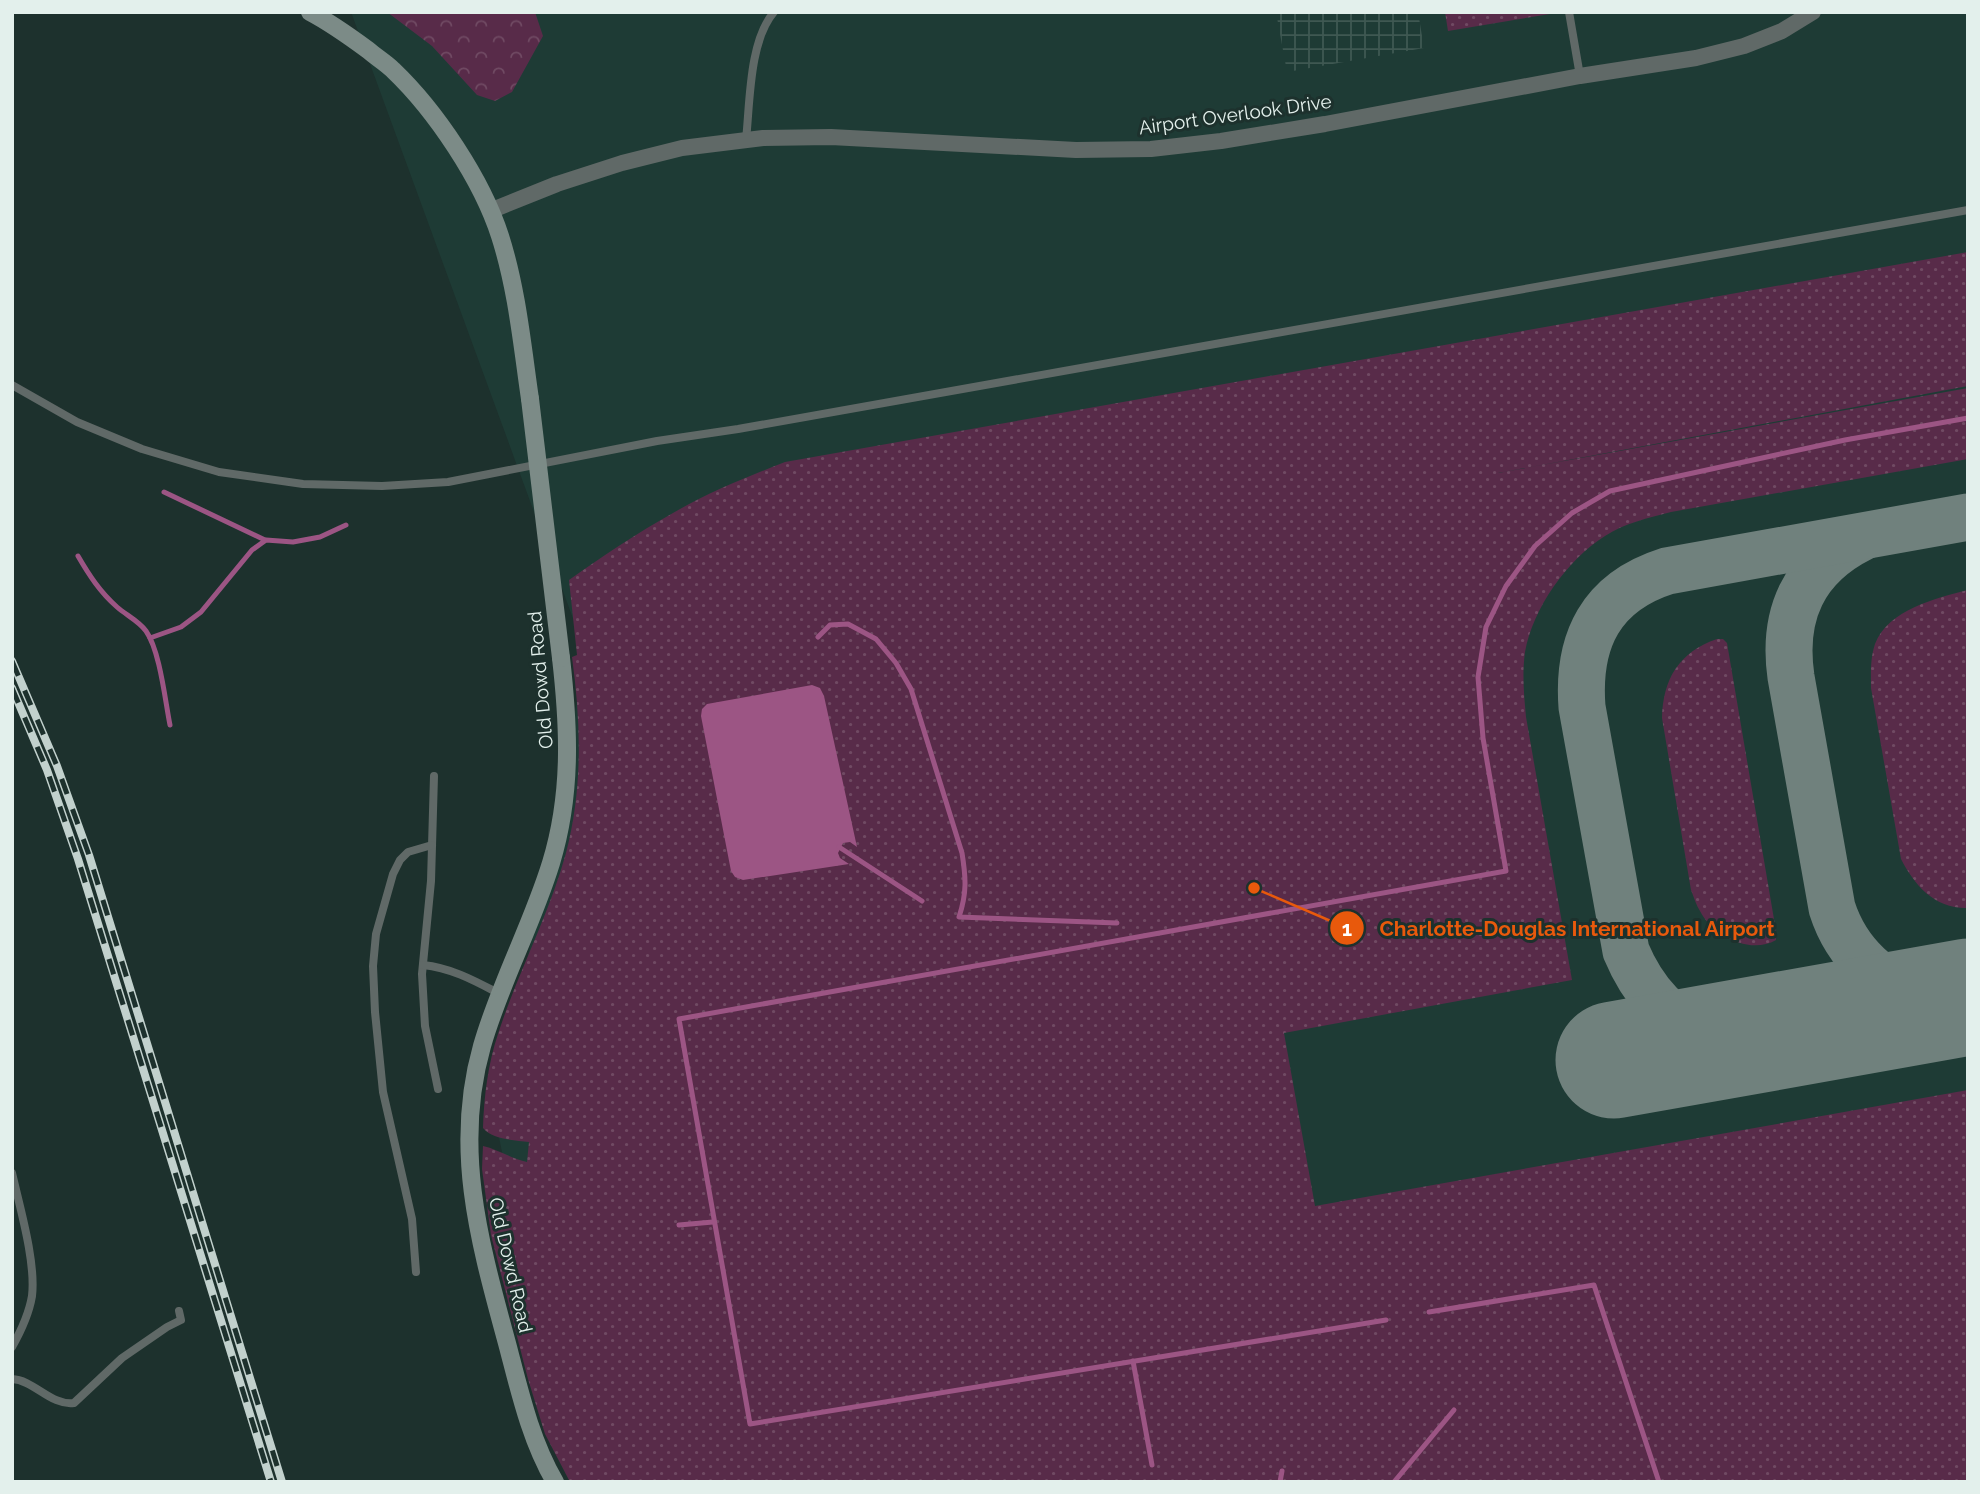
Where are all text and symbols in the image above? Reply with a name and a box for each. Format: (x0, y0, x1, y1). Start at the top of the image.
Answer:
street label: Airport Overlook Drive (1137, 90, 1333, 138)
street label: Old Dowd Road (523, 610, 557, 750)
callout: Charlotte-Douglas International Airport (1330, 907, 1789, 949)
text: 1 (1342, 916, 1352, 941)
text: Charlotte-Douglas International Airport (1379, 916, 1775, 941)
street label: Old Dowd Road (485, 1195, 537, 1335)

